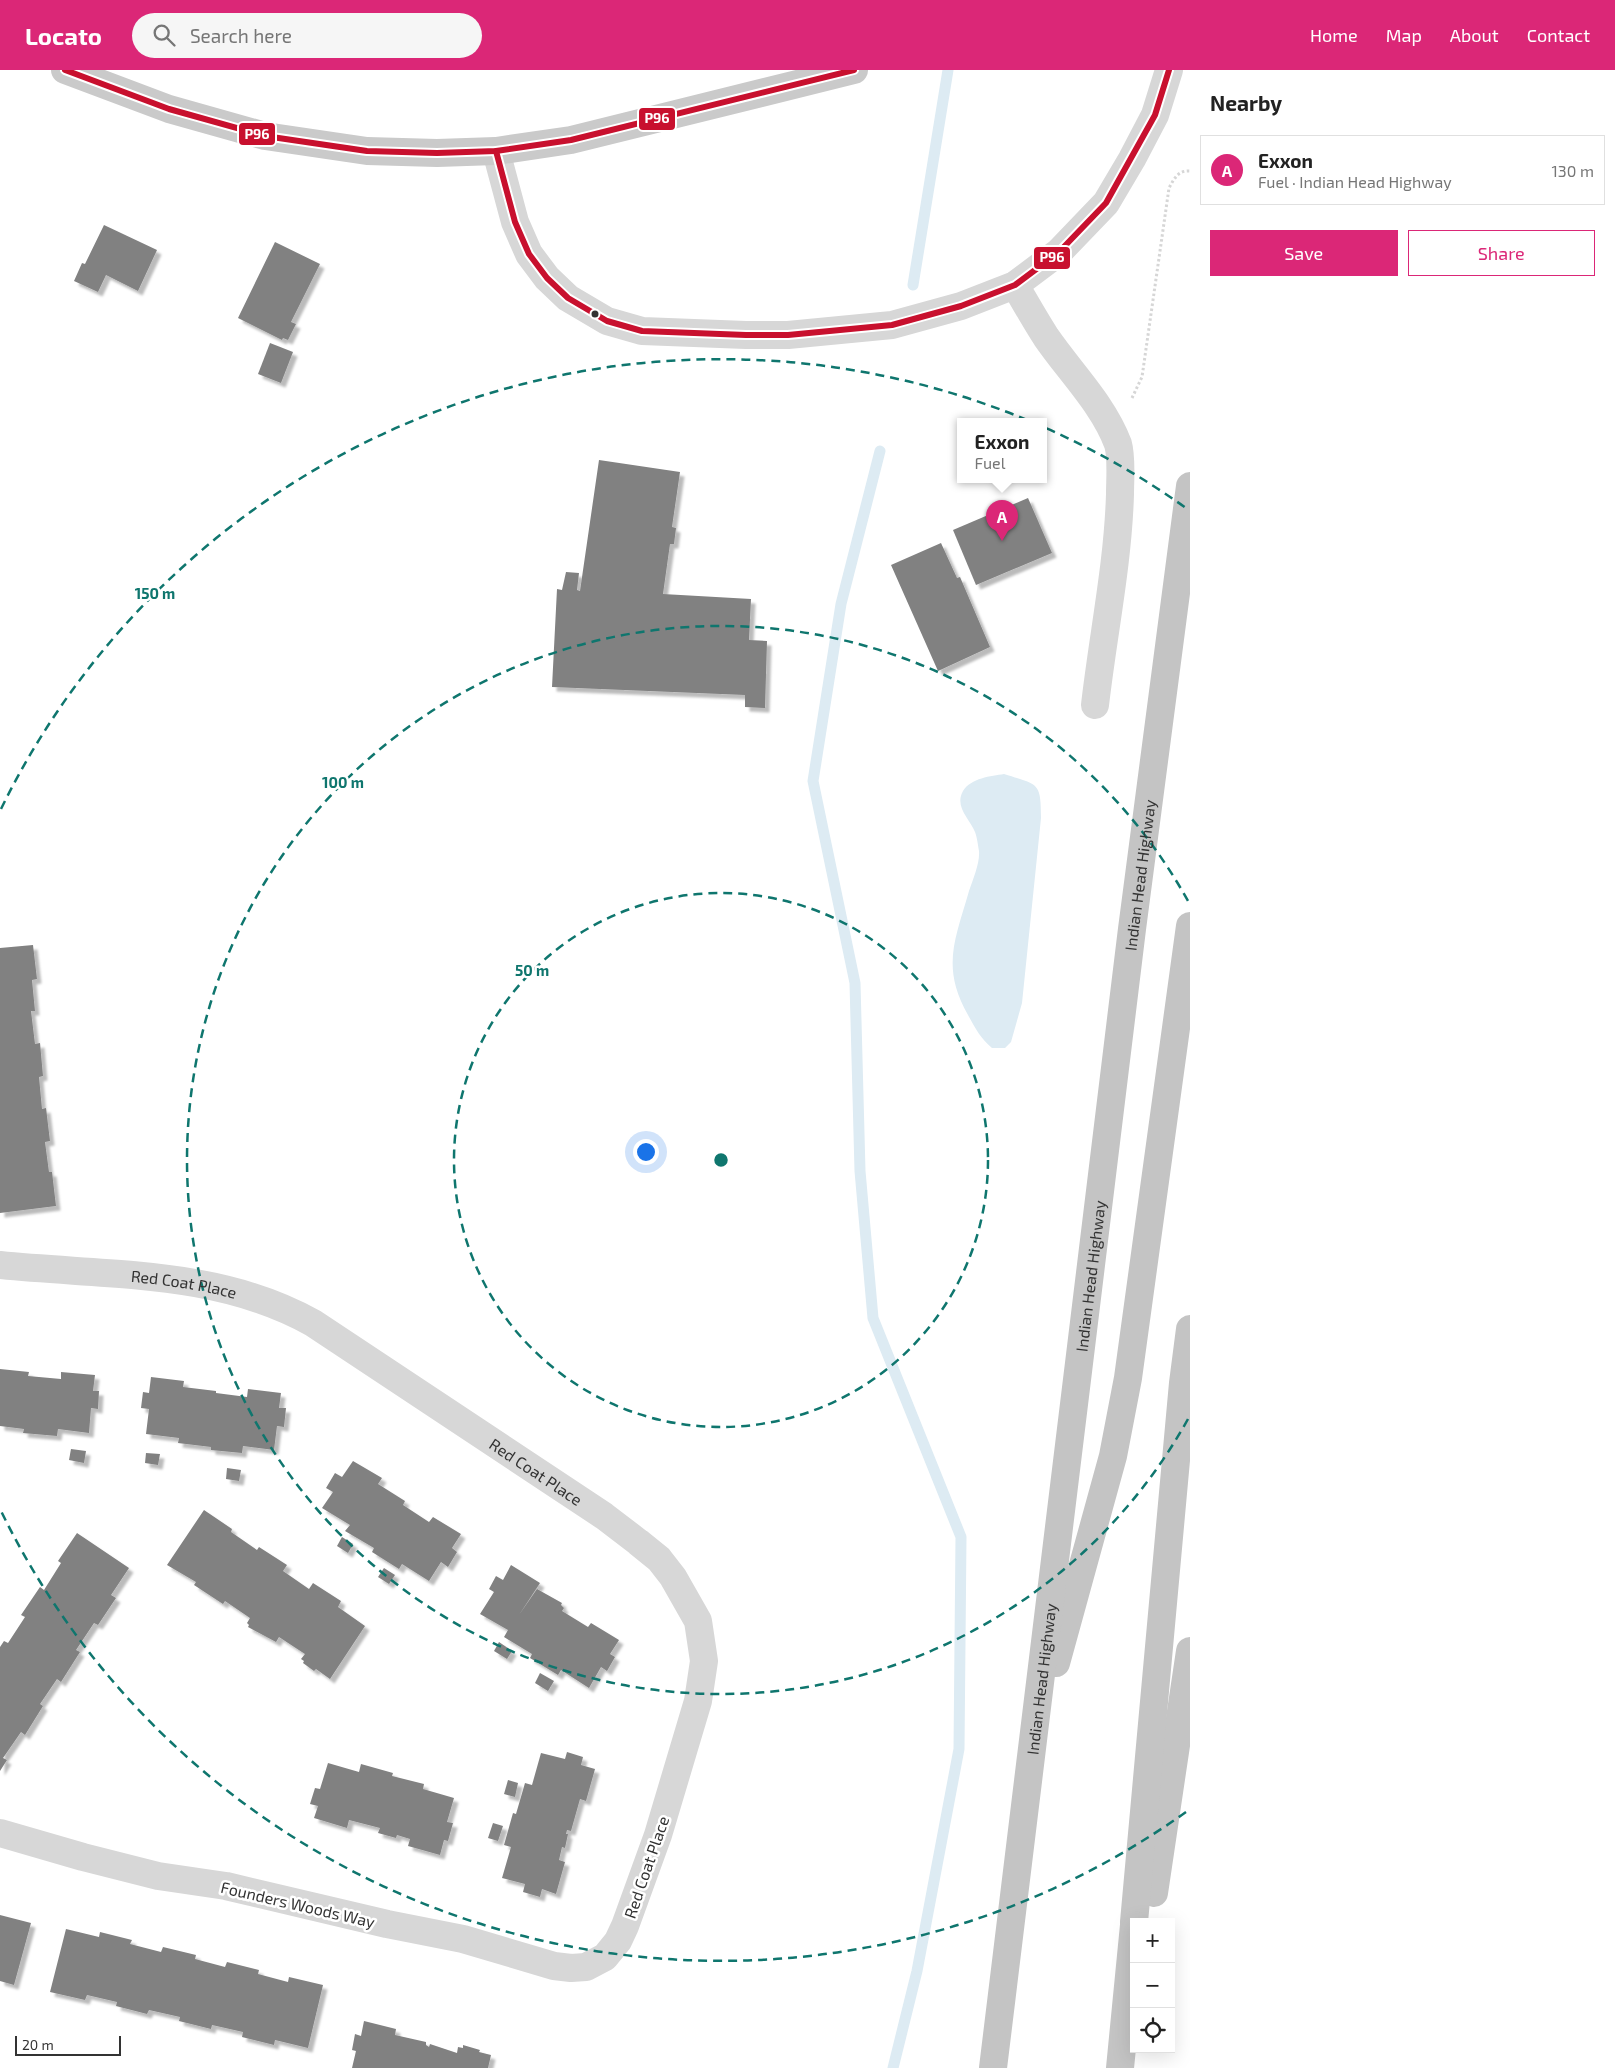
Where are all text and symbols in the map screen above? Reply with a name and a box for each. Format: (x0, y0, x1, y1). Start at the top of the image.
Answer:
search box (132, 13, 482, 58)
text: Locato (25, 21, 102, 50)
icon: search (150, 21, 178, 49)
text: Search here (190, 24, 292, 47)
text: Home (1310, 24, 1358, 46)
text: Map (1386, 24, 1422, 46)
text: About (1450, 24, 1499, 46)
text: Contact (1527, 24, 1590, 46)
text: Nearby (1210, 90, 1282, 115)
line badge: P96 (638, 107, 676, 131)
text: P96 (644, 109, 670, 126)
line badge: P96 (238, 122, 276, 146)
text: P96 (244, 125, 270, 142)
text: Exxon (1258, 149, 1313, 172)
text: A (1222, 161, 1232, 180)
text: 130 m (1552, 161, 1594, 180)
text: Fuel · Indian Head Highway (1258, 172, 1452, 191)
button: Save (1210, 230, 1398, 276)
button: Share (1408, 230, 1595, 276)
line badge: P96 (1033, 246, 1071, 270)
text: P96 (1039, 248, 1065, 265)
unlabelled marker (590, 309, 600, 319)
popup (957, 418, 1047, 483)
text: Exxon (975, 430, 1029, 453)
text: Fuel (975, 453, 1005, 472)
pin: A (986, 500, 1018, 541)
text: 150 m (135, 584, 175, 602)
text: 100 m (322, 773, 364, 791)
street label: Indian Head Highway (1120, 798, 1158, 952)
text: 50 m (515, 961, 549, 979)
your location (633, 1139, 659, 1165)
centre of rings (712, 1151, 730, 1169)
street label: Indian Head Highway (1071, 1199, 1108, 1353)
street label: Red Coat Place (130, 1265, 239, 1301)
street label: Red Coat Place (486, 1434, 586, 1509)
street label: Indian Head Highway (1022, 1602, 1059, 1756)
street label: Red Coat Place (620, 1813, 672, 1921)
street label: Founders Woods Way (219, 1877, 377, 1931)
map controls (1130, 1918, 1175, 2053)
button: + (1130, 1918, 1175, 1963)
button: − (1130, 1963, 1175, 2008)
button: locate (1130, 2008, 1175, 2053)
scale bar (15, 2033, 121, 2056)
text: 20 m (22, 2036, 54, 2053)

